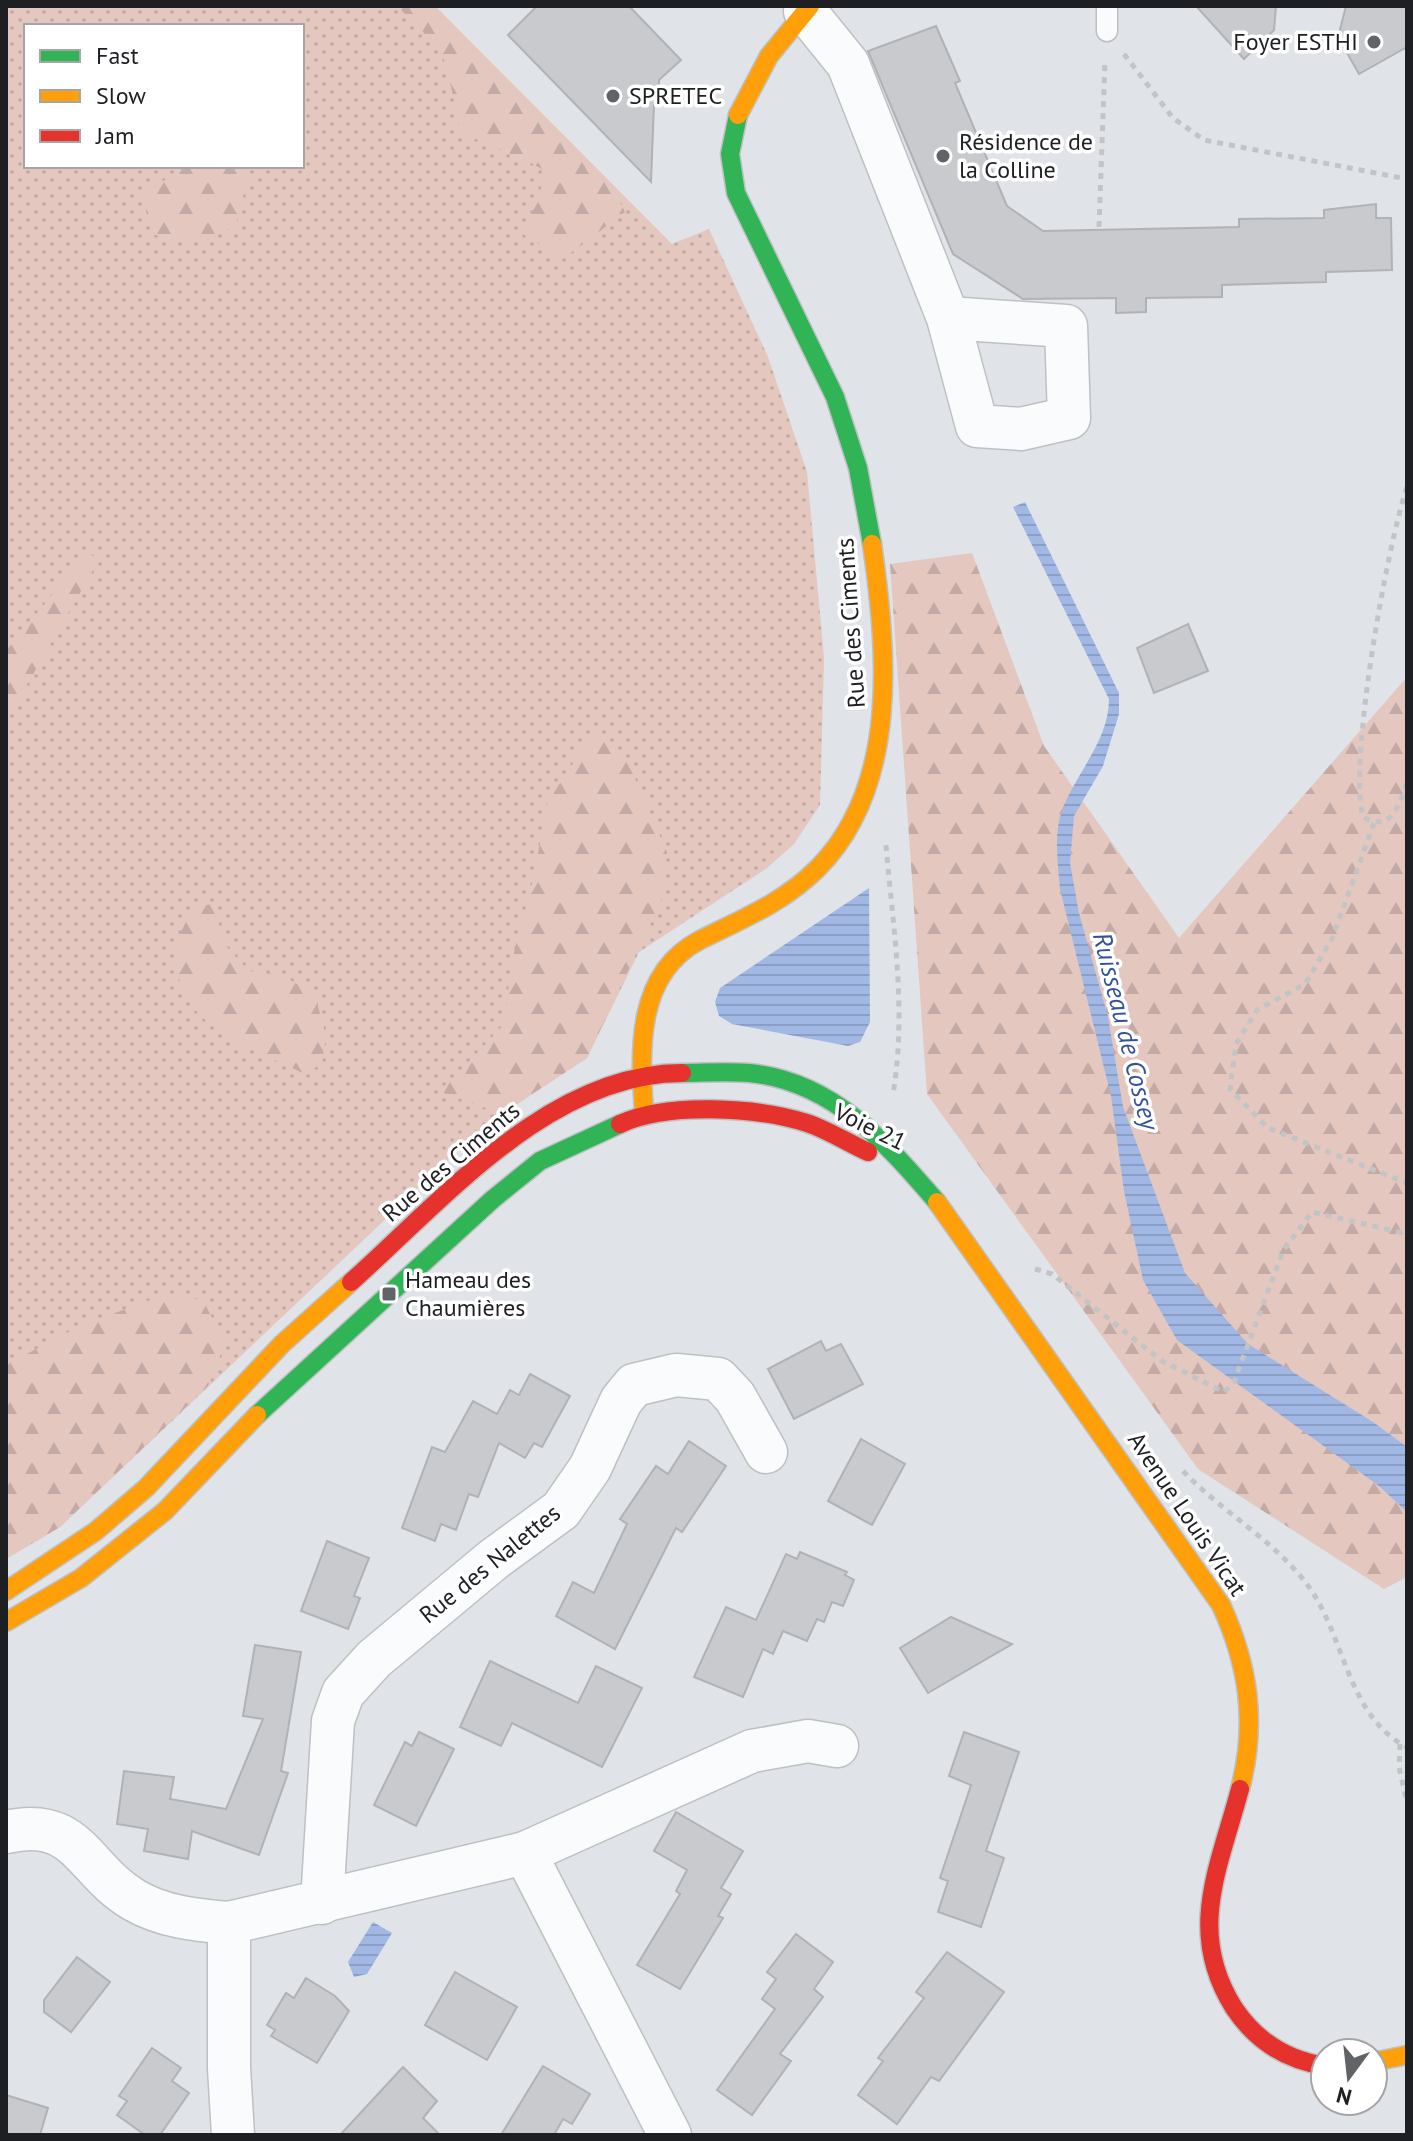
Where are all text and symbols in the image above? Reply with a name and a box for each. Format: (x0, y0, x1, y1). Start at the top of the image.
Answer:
legend (24, 24, 304, 168)
place label: Foyer ESTHI (1233, 26, 1358, 57)
marker: Foyer ESTHI (1365, 33, 1383, 51)
text: Fast (96, 40, 139, 71)
text: Slow (96, 80, 146, 111)
place label: SPRETEC (629, 80, 722, 111)
marker: SPRETEC (604, 87, 622, 105)
text: Jam (95, 120, 134, 151)
place label: Résidence de la Colline (959, 126, 1093, 185)
marker: Résidence de la Colline (934, 147, 952, 165)
street label: Rue des Ciments (829, 537, 872, 709)
water label: Ruisseau de Cossey (1086, 929, 1167, 1135)
street label: Rue des Ciments (375, 1095, 526, 1228)
street label: Voie 21 (828, 1095, 911, 1157)
place label: Hameau des Chaumières (405, 1264, 531, 1323)
marker: Hameau des Chaumières (380, 1285, 398, 1303)
street label: Avenue Louis Vicat (1121, 1426, 1254, 1602)
street label: Rue des Nalettes (413, 1497, 567, 1630)
north arrow (1309, 2037, 1389, 2117)
text: N (1333, 2081, 1354, 2112)

